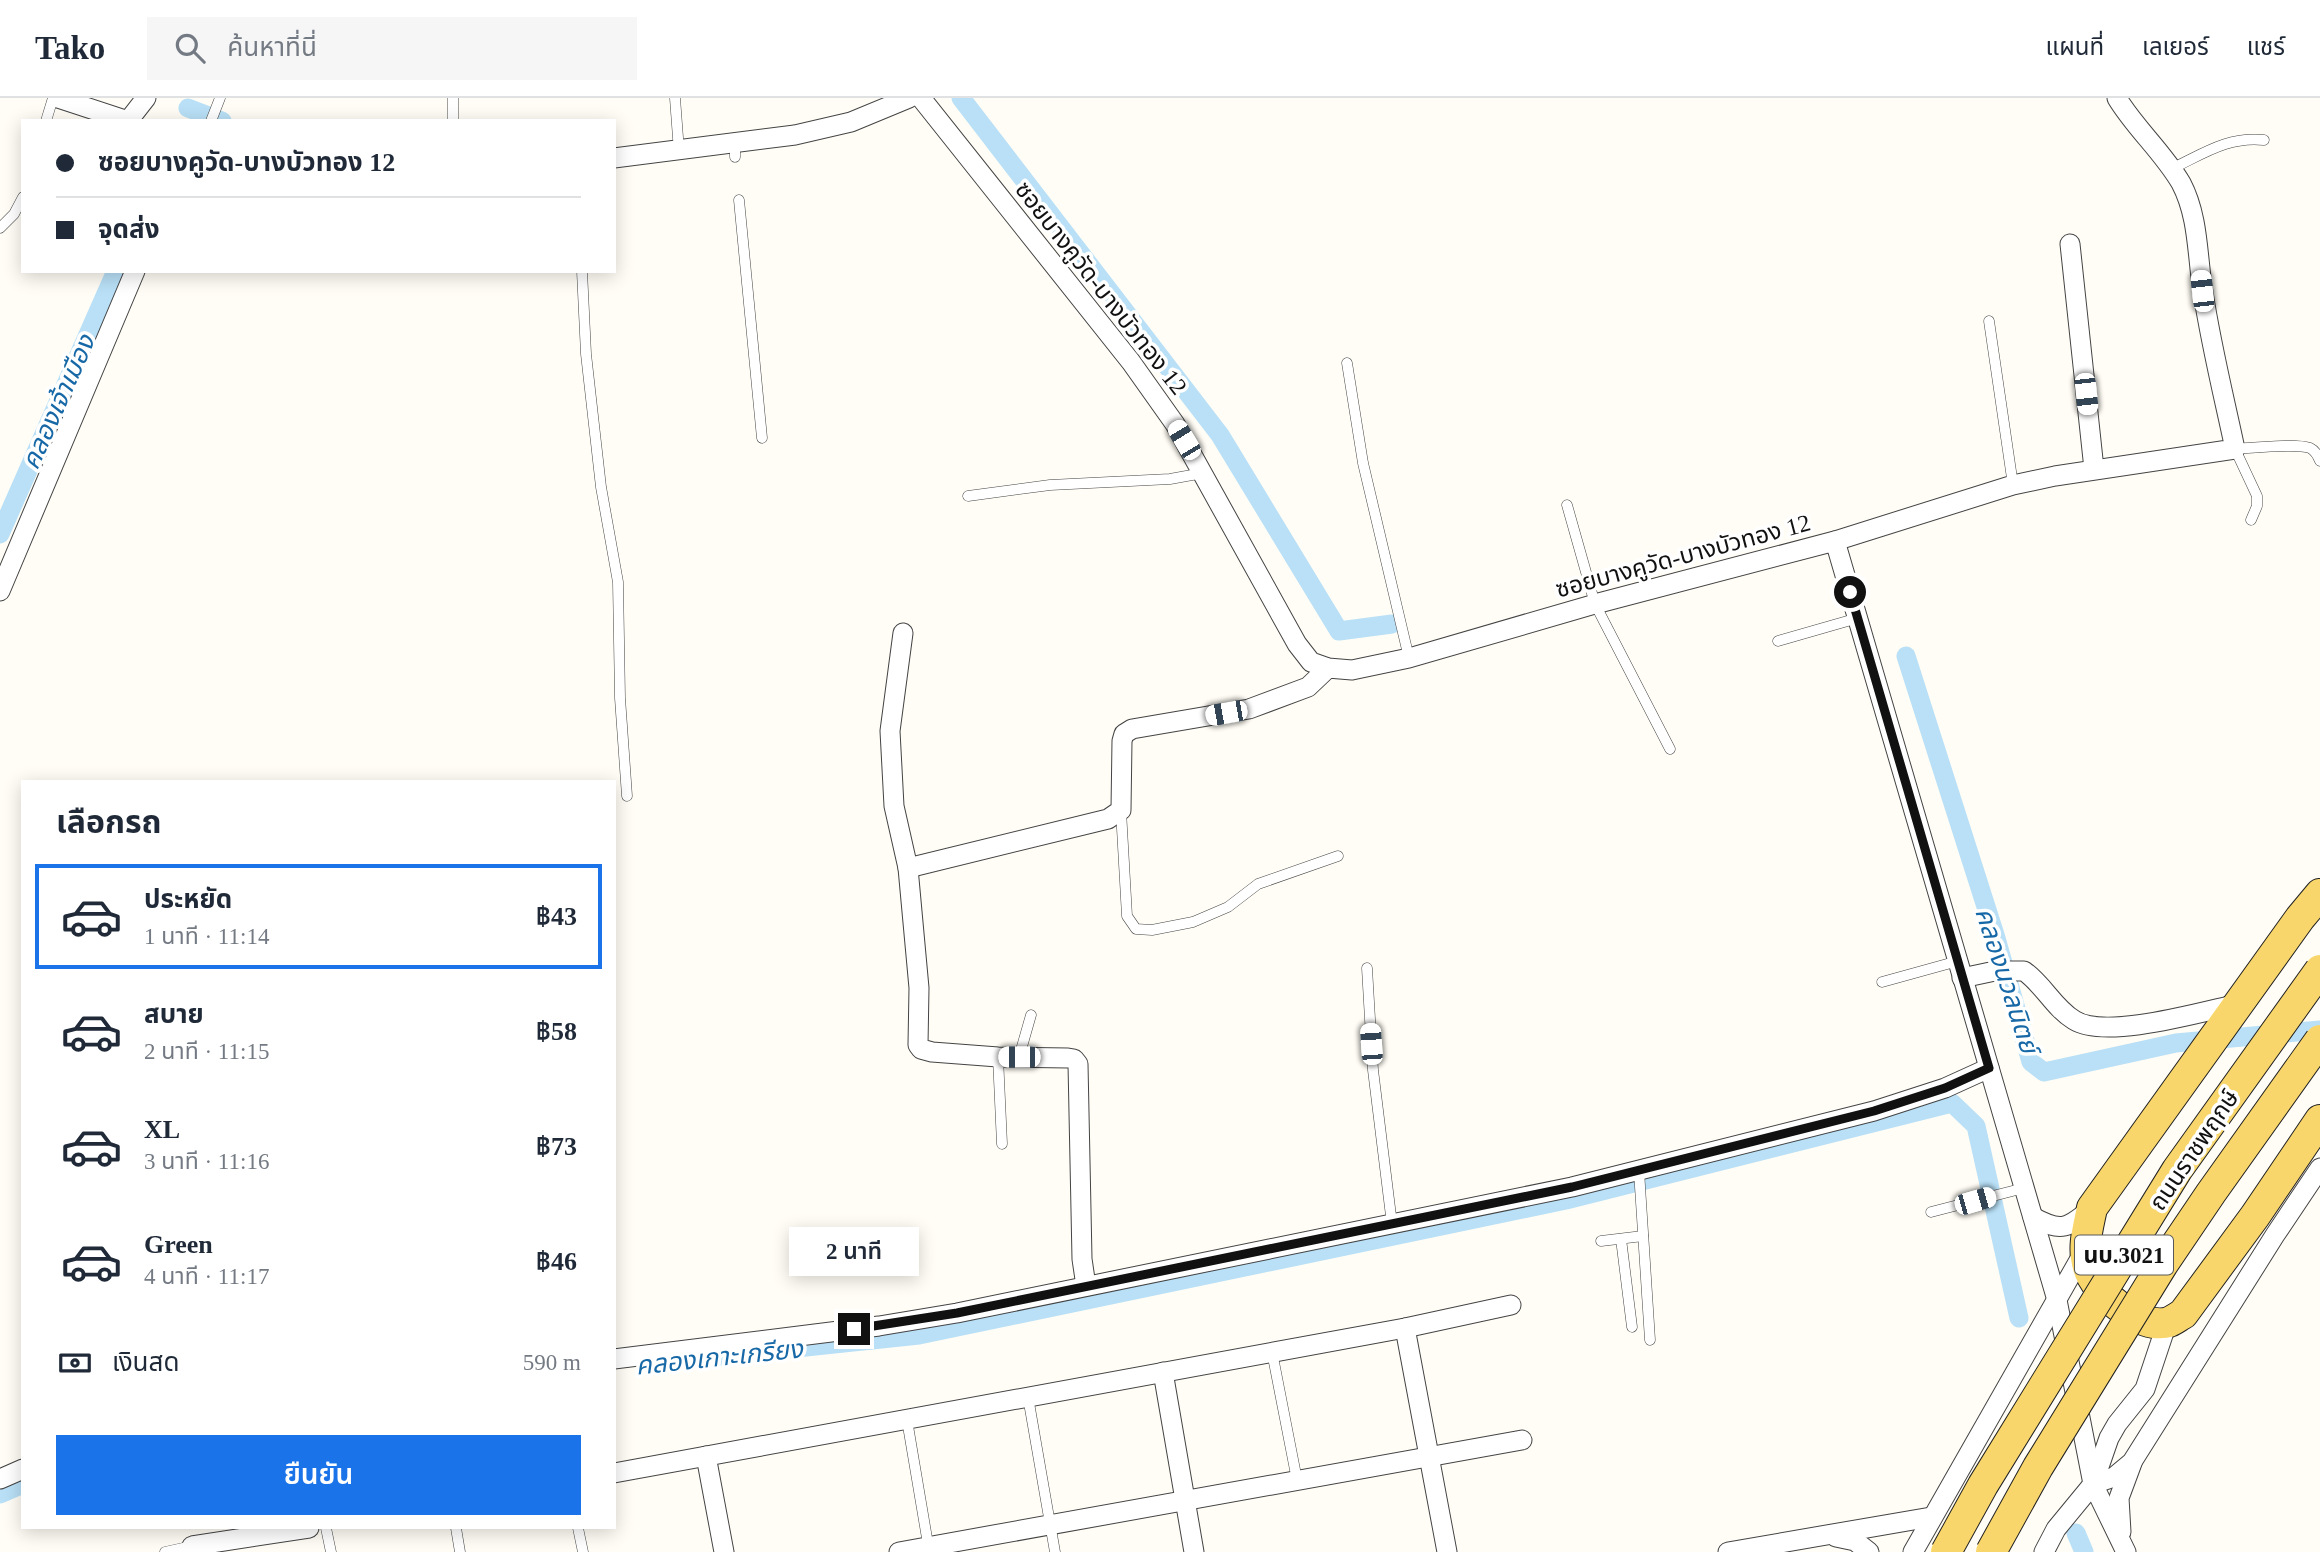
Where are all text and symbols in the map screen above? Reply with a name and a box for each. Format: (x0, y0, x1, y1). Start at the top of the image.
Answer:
search box (147, 17, 637, 80)
icon: search (171, 29, 209, 67)
text: Tako (35, 30, 105, 66)
text: ค้นหาที่นี่ (227, 33, 317, 62)
text: แผนที่ (2046, 34, 2104, 60)
text: เลเยอร์ (2142, 34, 2209, 60)
text: แชร์ (2247, 34, 2285, 60)
text: ซอยบางคูวัด-บางบัวทอง 12 (98, 148, 395, 177)
street label: ซอยบางคูวัด-บางบัวทอง 12 (1008, 177, 1192, 401)
text: จุดส่ง (98, 215, 160, 244)
car (2190, 269, 2215, 313)
water label: คลองเจ้าเมือง (16, 330, 101, 474)
car (2074, 372, 2099, 416)
car (1165, 417, 1204, 463)
street label: ซอยบางคูวัด-บางบัวทอง 12 (1553, 509, 1814, 604)
route start (1834, 576, 1866, 608)
car (1204, 699, 1249, 727)
text: เลือกรถ (56, 804, 161, 840)
icon: car (60, 885, 123, 948)
text: ประหยัด (144, 885, 232, 914)
text: ฿43 (536, 902, 577, 931)
water label: คลองนวลนิตย์ (1969, 904, 2045, 1061)
text: 1 นาที · 11:14 (144, 924, 269, 949)
icon: car (60, 1000, 123, 1063)
text: สบาย (144, 1000, 204, 1029)
text: ฿58 (536, 1017, 577, 1046)
car (1360, 1022, 1383, 1066)
text: 2 นาที · 11:15 (144, 1039, 269, 1064)
car (999, 1047, 1041, 1068)
street label: ถนนราชพฤกษ์ (2144, 1085, 2244, 1215)
icon: car (60, 1115, 123, 1178)
text: XL (144, 1115, 180, 1144)
text: ฿73 (536, 1132, 577, 1161)
text: 3 นาที · 11:16 (144, 1149, 269, 1174)
car (1952, 1185, 1999, 1217)
callout: 2 นาที (789, 1228, 919, 1276)
icon: car (60, 1230, 123, 1293)
text: Green (144, 1230, 213, 1259)
road number: นบ.3021 (2075, 1236, 2173, 1274)
text: 2 นาที (826, 1239, 882, 1264)
text: ฿46 (536, 1247, 577, 1276)
text: 4 นาที · 11:17 (144, 1264, 269, 1289)
route end (838, 1313, 870, 1345)
water label: คลองเกาะเกรียง (634, 1334, 805, 1381)
icon: cash (56, 1344, 94, 1382)
text: เงินสด (112, 1348, 179, 1377)
text: 590 m (523, 1350, 581, 1375)
button: ยืนยัน (56, 1435, 581, 1515)

